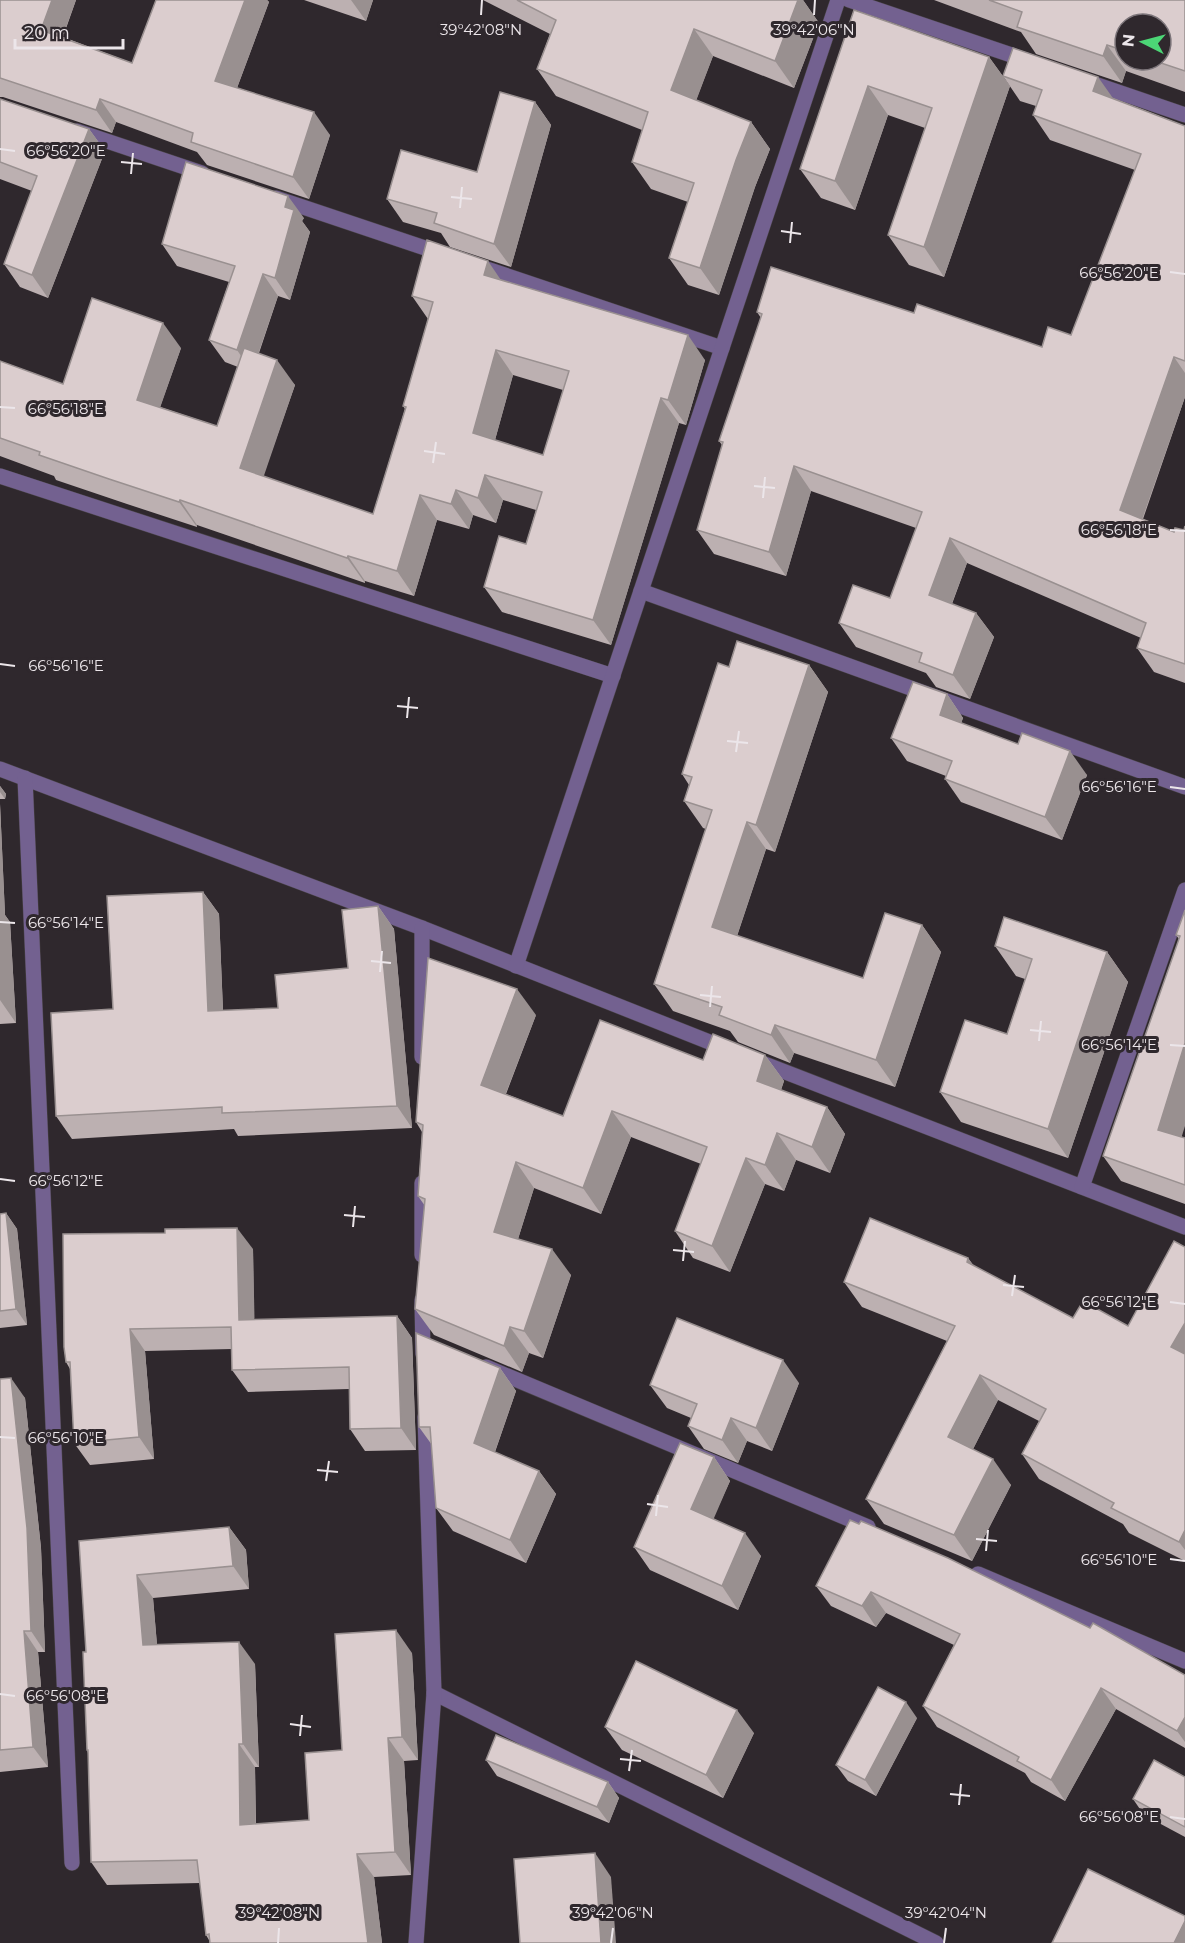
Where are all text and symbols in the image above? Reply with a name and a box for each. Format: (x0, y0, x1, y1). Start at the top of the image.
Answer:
scale bar (15, 12, 123, 50)
north arrow (1113, 12, 1173, 72)
text: 39°42'08"N (440, 20, 522, 39)
text: 39°42'06"N (773, 20, 855, 39)
text: 20 m (24, 22, 70, 44)
text: N (1118, 33, 1139, 48)
text: 66°56'20"E (26, 141, 106, 160)
text: 66°56'20"E (1079, 263, 1159, 282)
text: 66°56'18"E (28, 399, 104, 418)
text: 66°56'18"E (1081, 520, 1157, 539)
text: 66°56'16"E (28, 656, 104, 675)
text: 66°56'16"E (1081, 777, 1157, 796)
text: 66°56'14"E (28, 913, 104, 932)
text: 66°56'14"E (1081, 1035, 1157, 1054)
text: 66°56'12"E (28, 1171, 104, 1190)
text: 66°56'12"E (1081, 1292, 1157, 1311)
text: 66°56'10"E (28, 1428, 104, 1447)
text: 66°56'10"E (1081, 1550, 1157, 1569)
text: 66°56'08"E (26, 1686, 106, 1705)
text: 66°56'08"E (1079, 1807, 1159, 1826)
text: 39°42'08"N (238, 1903, 320, 1922)
text: 39°42'06"N (572, 1903, 654, 1922)
text: 39°42'04"N (905, 1903, 987, 1922)

